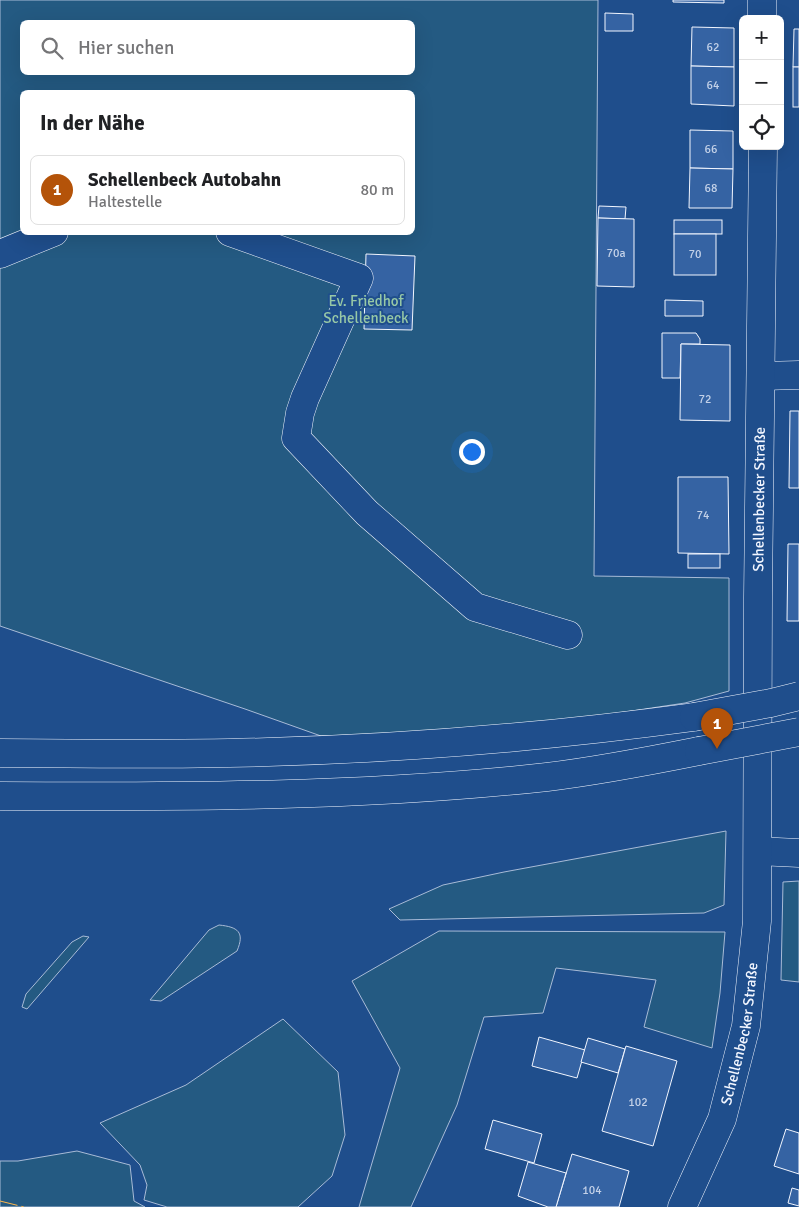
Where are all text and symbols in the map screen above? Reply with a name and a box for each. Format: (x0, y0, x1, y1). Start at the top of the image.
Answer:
map controls (739, 15, 784, 150)
button: + (739, 15, 784, 60)
search box (20, 20, 415, 75)
icon: search (38, 34, 66, 62)
text: Hier suchen (78, 36, 174, 60)
house number: 62 (707, 40, 719, 55)
button: − (739, 60, 784, 105)
house number: 64 (707, 78, 720, 93)
button: locate (739, 105, 784, 150)
text: In der Nähe (40, 110, 145, 136)
house number: 66 (705, 142, 717, 157)
text: Schellenbeck Autobahn (88, 168, 281, 192)
text: 1 (53, 180, 61, 200)
text: 80 m (360, 180, 394, 200)
house number: 68 (705, 181, 717, 196)
text: Haltestelle (88, 192, 162, 212)
house number: 70a (606, 246, 626, 261)
house number: 70 (689, 247, 701, 262)
park label: Ev. Friedhof Schellenbeck (323, 292, 409, 327)
house number: 72 (699, 392, 711, 407)
street label: Schellenbecker Straße (749, 427, 769, 572)
your location (459, 439, 485, 465)
house number: 74 (697, 508, 710, 523)
pin: 1 (701, 708, 733, 749)
street label: Schellenbecker Straße (717, 962, 762, 1107)
house number: 102 (628, 1095, 648, 1110)
house number: 104 (582, 1183, 602, 1198)

